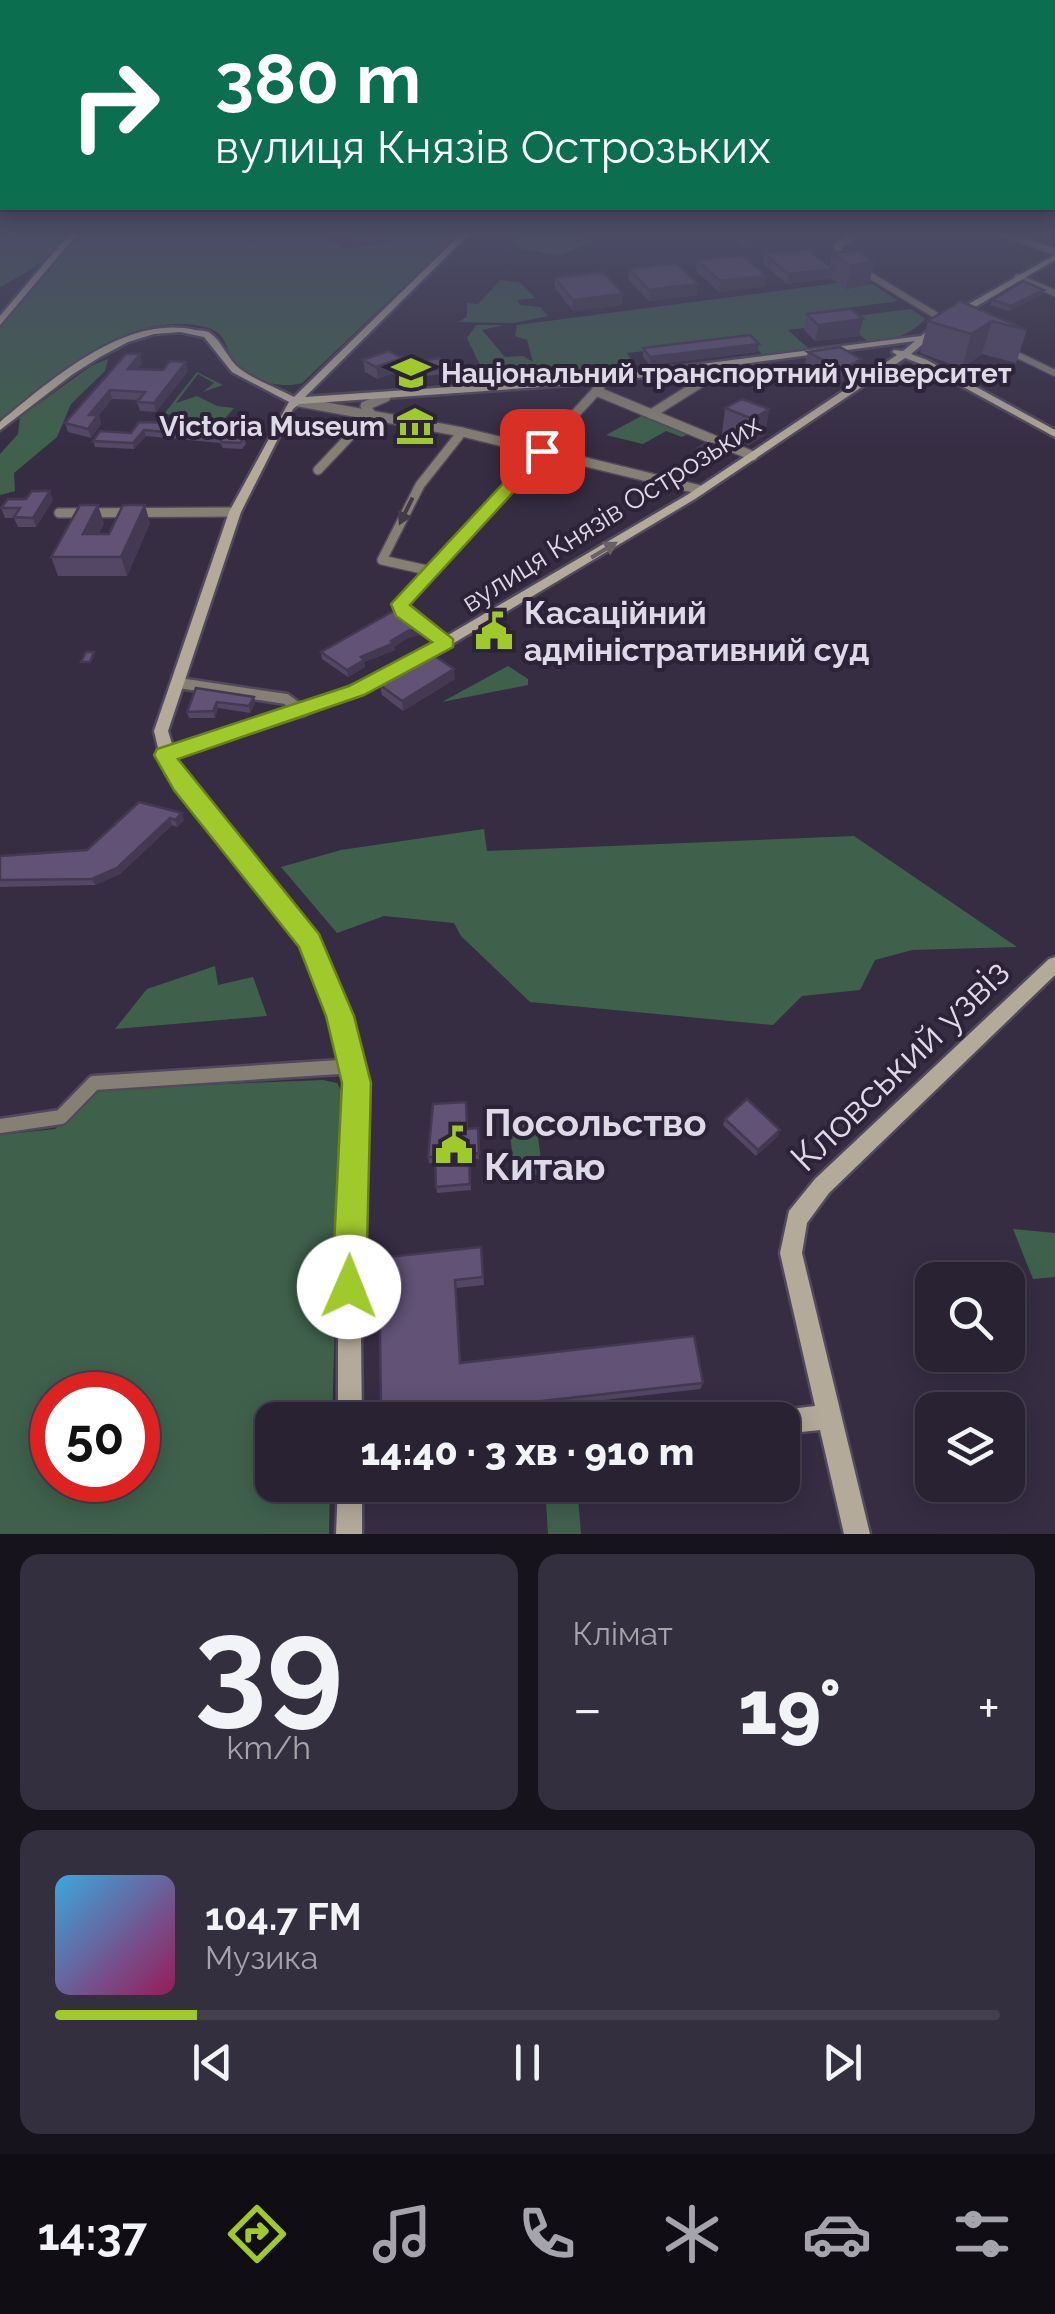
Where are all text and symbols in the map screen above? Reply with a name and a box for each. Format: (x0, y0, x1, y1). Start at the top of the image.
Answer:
text: 380 m (215, 37, 421, 119)
icon: right (50, 40, 180, 170)
text: вулиця Князів Острозьких (215, 121, 771, 174)
school or university icon: Національний транспортний університет (390, 352, 432, 394)
place label: Національний транспортний університет (441, 357, 1012, 390)
museum icon: Victoria Museum (394, 405, 436, 447)
street label: вулиця Князів Острозьких (456, 408, 767, 619)
pin (500, 409, 585, 494)
place label: Victoria Museum (159, 410, 385, 443)
icon: arrive (515, 424, 570, 479)
one-way arrow (398, 497, 415, 526)
one-way arrow (590, 542, 618, 559)
place label: Касаційний адміністративний суд (524, 594, 869, 668)
public building icon: Касаційний адміністративний суд (473, 610, 515, 652)
street label: Кловський узвіз (781, 949, 1018, 1180)
place label: Посольство Китаю (484, 1100, 707, 1189)
public building icon: Посольство Китаю (433, 1124, 475, 1166)
position arrow (297, 1235, 401, 1339)
map controls (915, 1262, 1025, 1502)
button: search (915, 1262, 1025, 1372)
speed limit sign: 50 (30, 1372, 160, 1502)
button: layers (915, 1392, 1025, 1502)
text: 14:40 · 3 хв · 910 m (361, 1429, 694, 1474)
text: 39 (194, 1588, 343, 1740)
text: Клімат (573, 1615, 673, 1652)
text: 19° (738, 1663, 841, 1752)
text: − (573, 1676, 602, 1741)
text: + (977, 1676, 1000, 1741)
text: km/h (227, 1729, 311, 1766)
text: 104.7 FM (205, 1894, 362, 1939)
text: Музика (205, 1939, 318, 1976)
icon: previous (185, 2035, 240, 2090)
icon: pause (500, 2035, 555, 2090)
icon: next (815, 2035, 870, 2090)
icon: directions (222, 2199, 292, 2269)
icon: music (367, 2199, 437, 2269)
icon: phone (512, 2199, 582, 2269)
icon: climate (657, 2199, 727, 2269)
icon: car (802, 2199, 872, 2269)
icon: filters (947, 2199, 1017, 2269)
text: 14:37 (38, 2208, 147, 2261)

